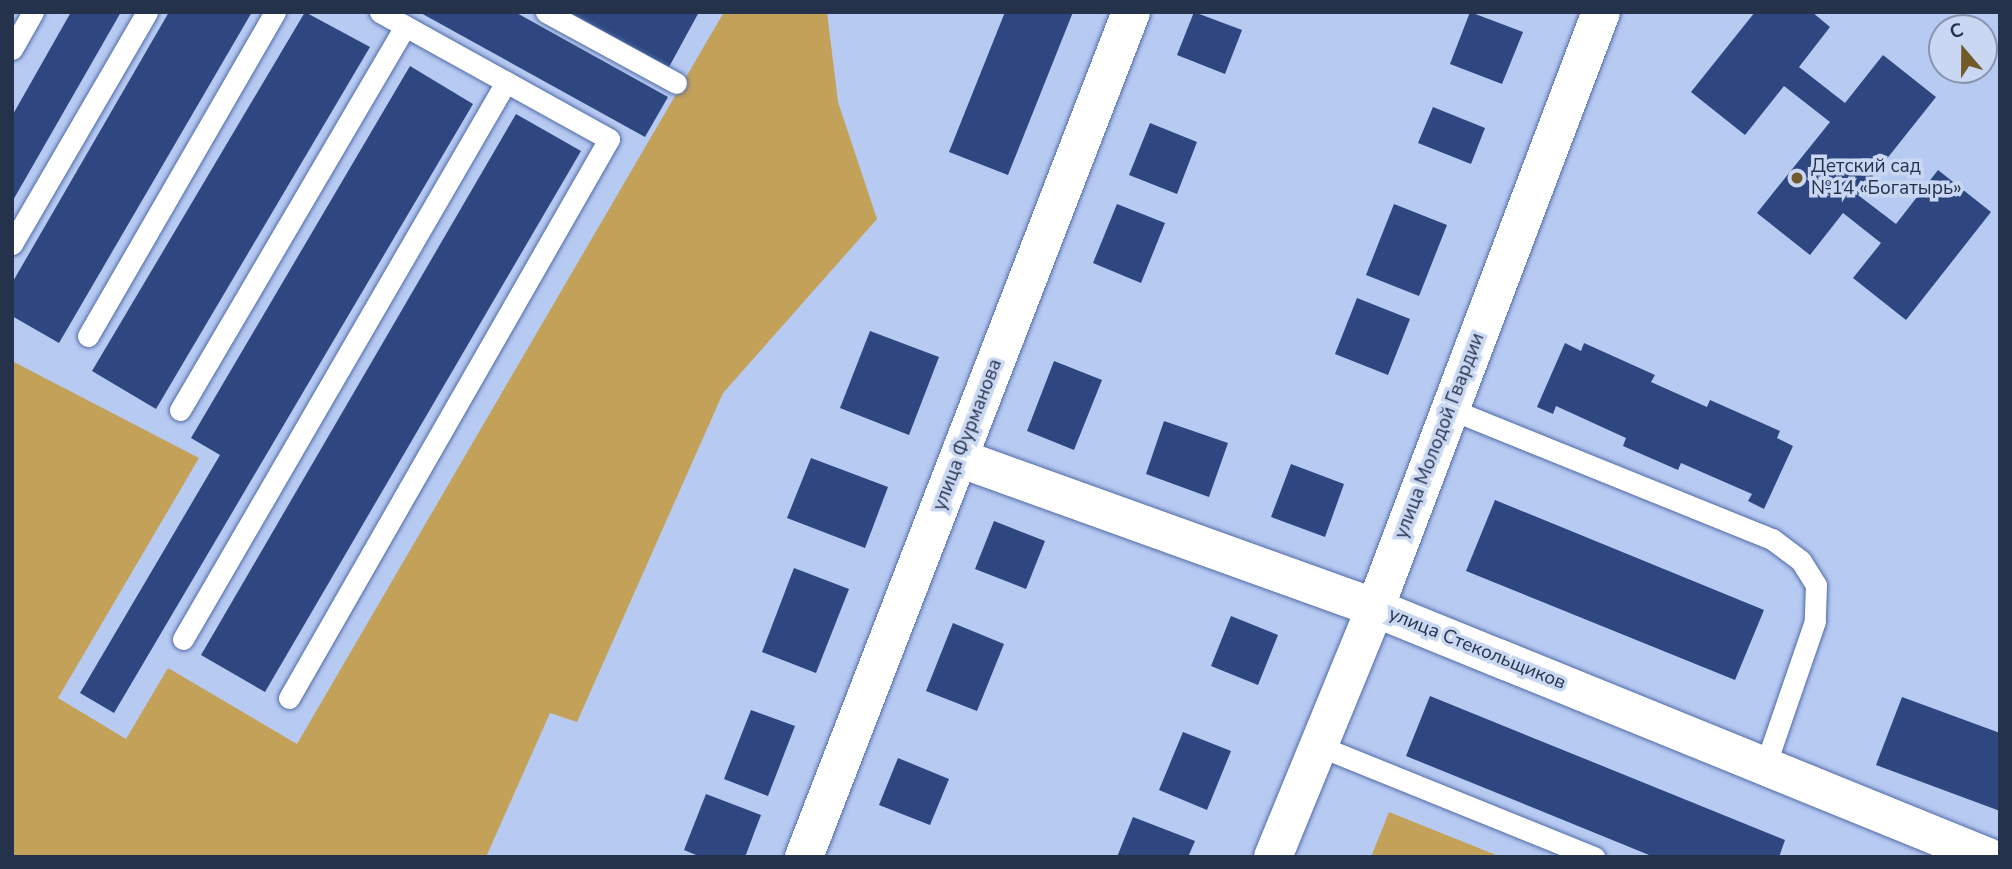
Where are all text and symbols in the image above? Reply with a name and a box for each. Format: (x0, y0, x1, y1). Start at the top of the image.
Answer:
north arrow (1928, 14, 1998, 84)
text: С (1946, 17, 1967, 46)
place label: Детский сад №14 «Богатырь» (1811, 156, 1962, 200)
marker: Детский сад №14 «Богатырь» (1789, 170, 1805, 186)
street label: улица Молодой Гвардии (1390, 330, 1490, 542)
street label: улица Фурманова (929, 356, 1007, 514)
street label: улица Стекольщиков (1385, 603, 1569, 695)

